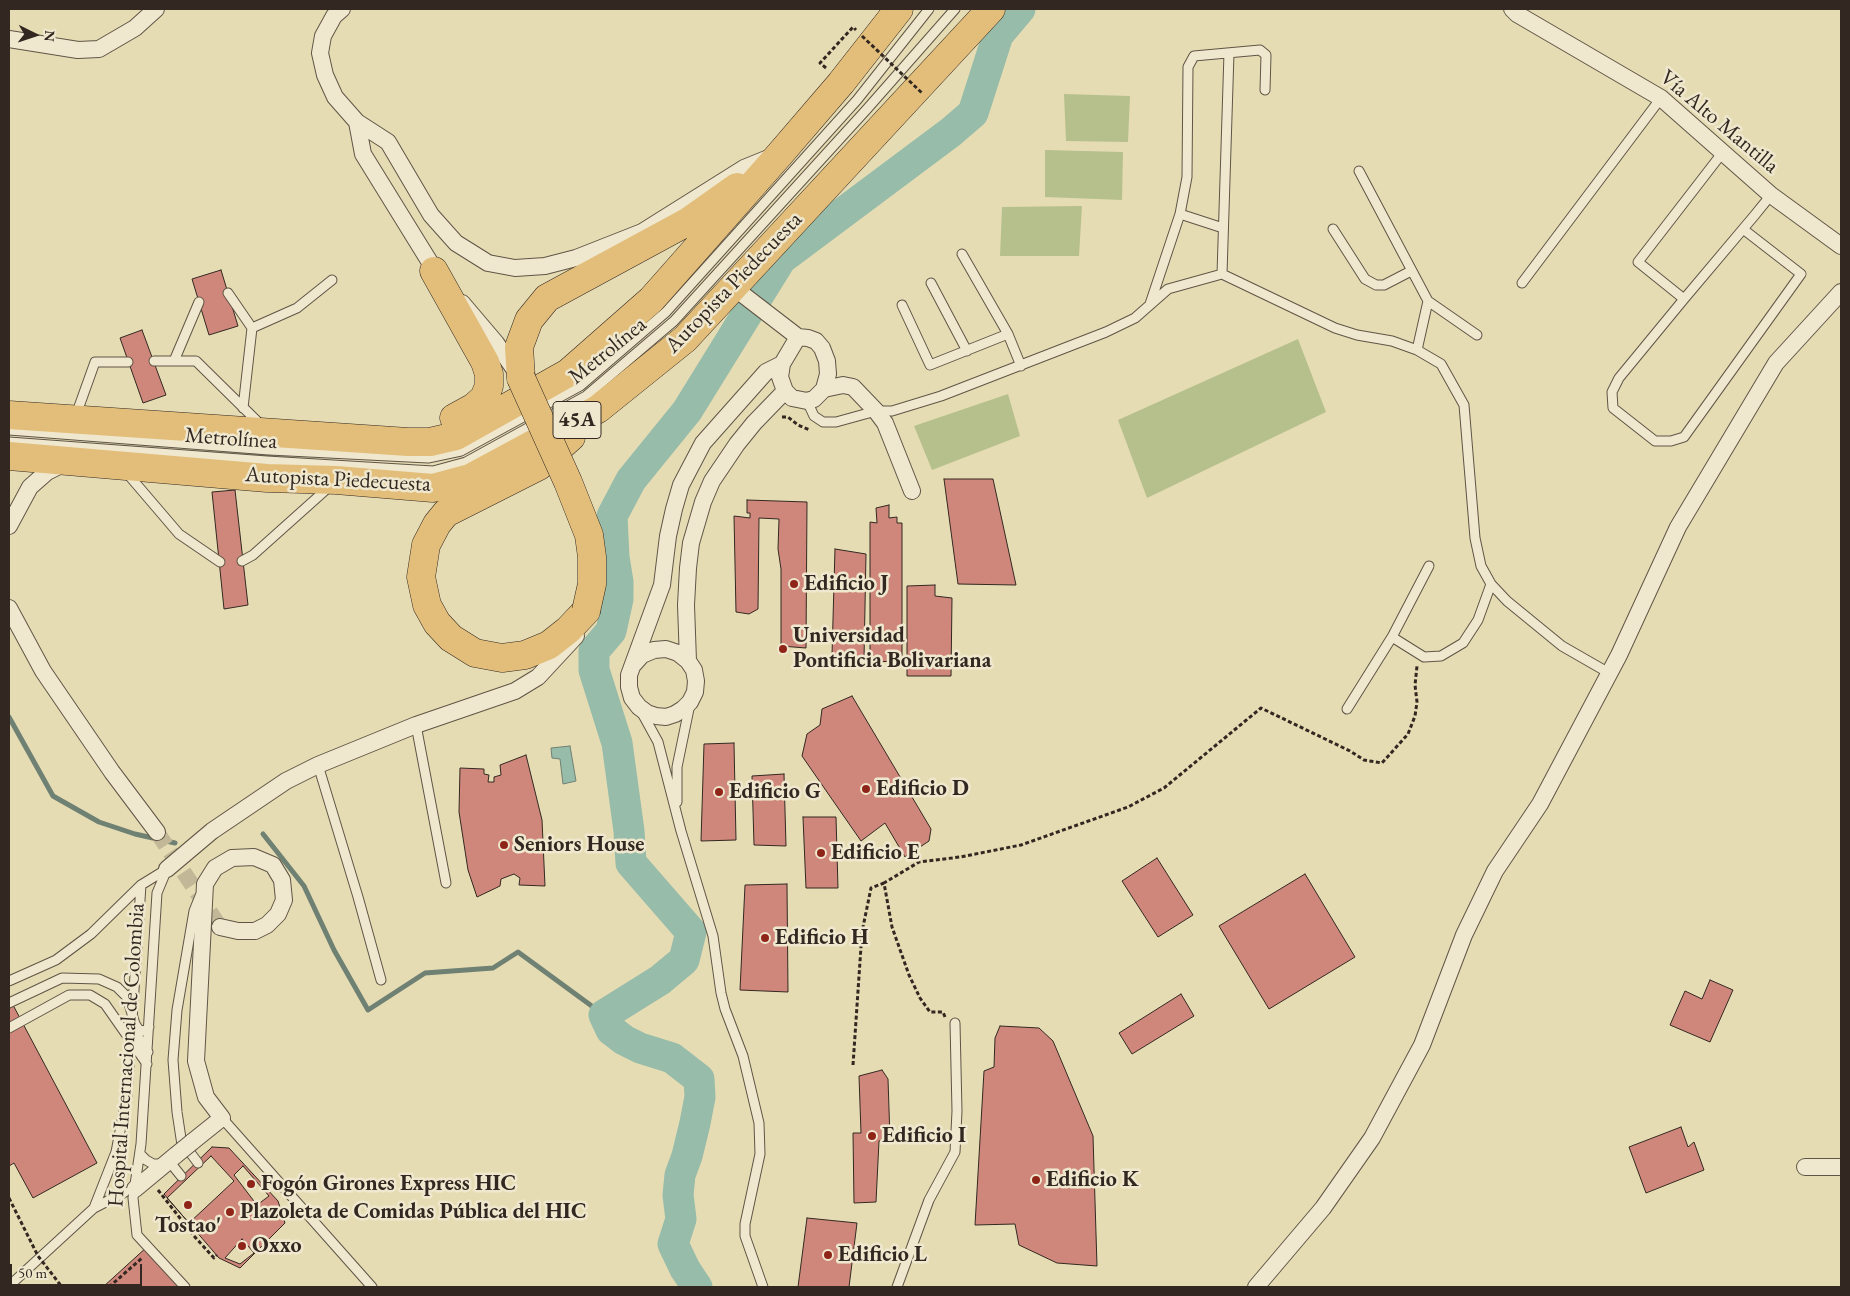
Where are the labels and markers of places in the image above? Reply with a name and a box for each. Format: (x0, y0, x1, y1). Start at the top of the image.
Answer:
place label: Edificio J (804, 571, 888, 597)
marker: Edificio J (788, 578, 800, 590)
place label: Universidad Pontificia Bolivariana (793, 623, 991, 674)
marker: Universidad Pontificia Bolivariana (777, 643, 789, 655)
place label: Edificio D (876, 776, 969, 802)
place label: Edificio G (729, 779, 821, 805)
marker: Edificio D (860, 783, 872, 795)
marker: Edificio G (713, 786, 725, 798)
place label: Seniors House (514, 832, 644, 858)
marker: Seniors House (498, 839, 510, 851)
place label: Edificio E (831, 840, 920, 866)
marker: Edificio E (815, 847, 827, 859)
place label: Edificio H (775, 925, 869, 951)
marker: Edificio H (759, 932, 771, 944)
place label: Edificio I (882, 1123, 966, 1149)
marker: Edificio I (866, 1130, 878, 1142)
place label: Edificio K (1046, 1167, 1139, 1193)
place label: Fogón Girones Express HIC (261, 1171, 516, 1197)
marker: Edificio K (1030, 1174, 1042, 1186)
marker: Fogón Girones Express HIC (245, 1178, 257, 1190)
marker: Tostao' (182, 1199, 194, 1211)
place label: Plazoleta de Comidas Pública del HIC (240, 1199, 586, 1225)
marker: Plazoleta de Comidas Pública del HIC (224, 1206, 236, 1218)
place label: Tostao' (155, 1213, 221, 1239)
place label: Oxxo (252, 1233, 301, 1259)
marker: Oxxo (236, 1240, 248, 1252)
place label: Edificio L (838, 1242, 927, 1268)
marker: Edificio L (822, 1249, 834, 1261)

